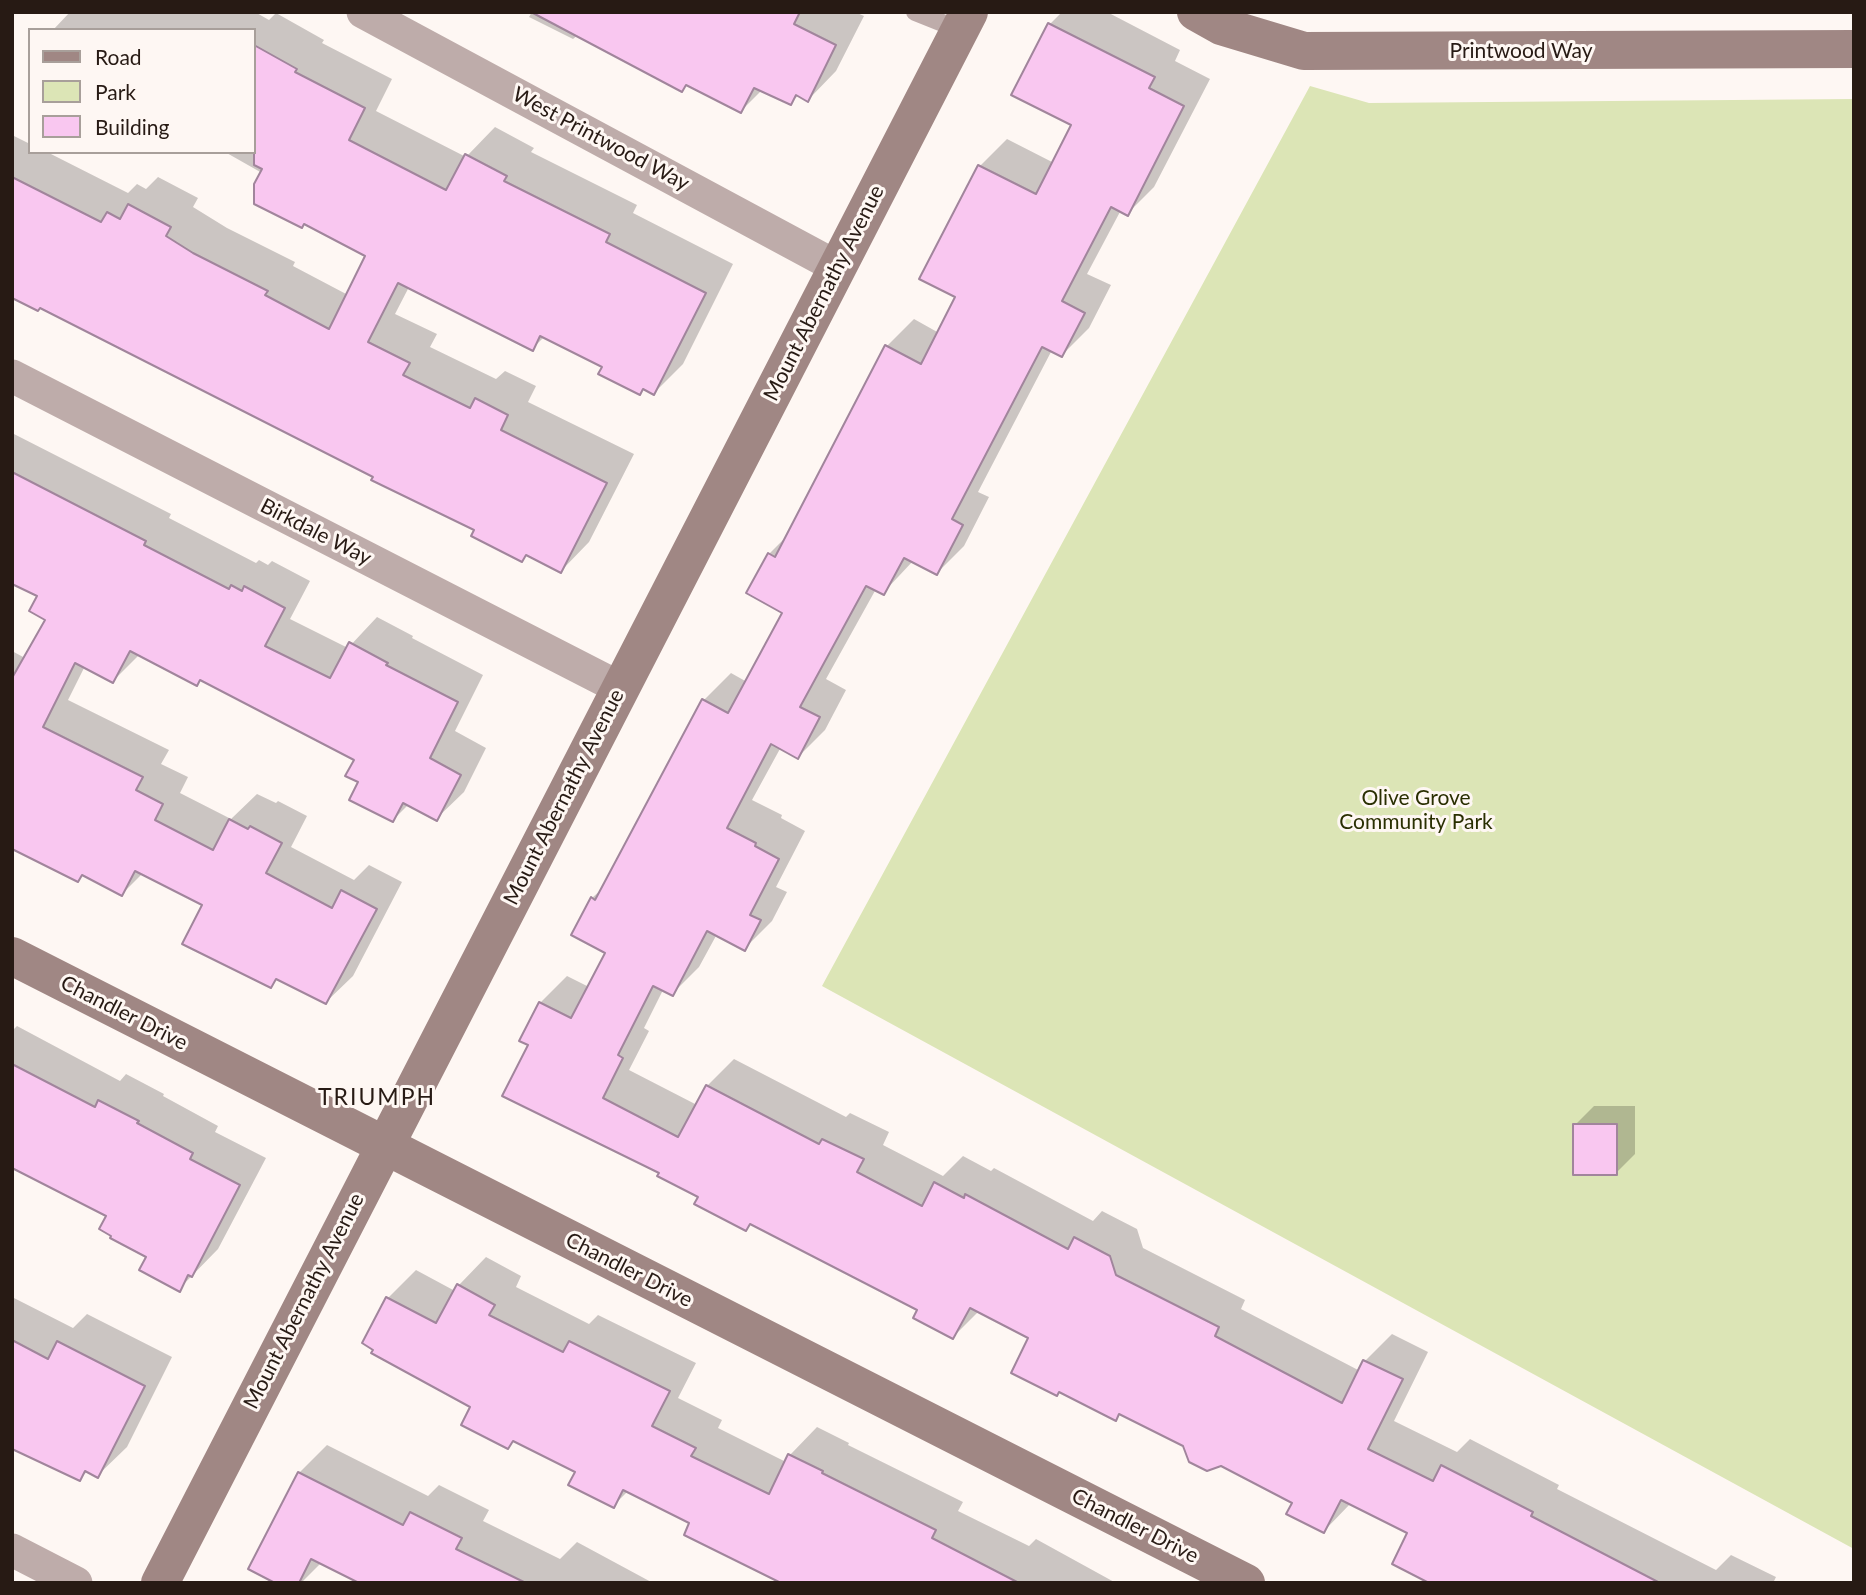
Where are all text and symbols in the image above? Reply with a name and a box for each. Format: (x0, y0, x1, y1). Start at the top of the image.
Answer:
legend (28, 28, 256, 154)
street label: Printwood Way (1449, 38, 1593, 64)
text: Road (95, 44, 142, 69)
text: Park (95, 79, 136, 104)
street label: West Printwood Way (508, 82, 694, 196)
text: Building (95, 114, 170, 139)
street label: Mount Abernathy Avenue (759, 181, 889, 405)
street label: Birkdale Way (256, 493, 376, 571)
street label: Mount Abernathy Avenue (499, 685, 629, 909)
park label: Olive Grove Community Park (1339, 785, 1493, 835)
street label: Chandler Drive (56, 970, 192, 1056)
district label: TRIUMPH (319, 1084, 435, 1112)
street label: Mount Abernathy Avenue (239, 1189, 369, 1413)
street label: Chandler Drive (561, 1227, 697, 1313)
street label: Chandler Drive (1067, 1483, 1203, 1569)

